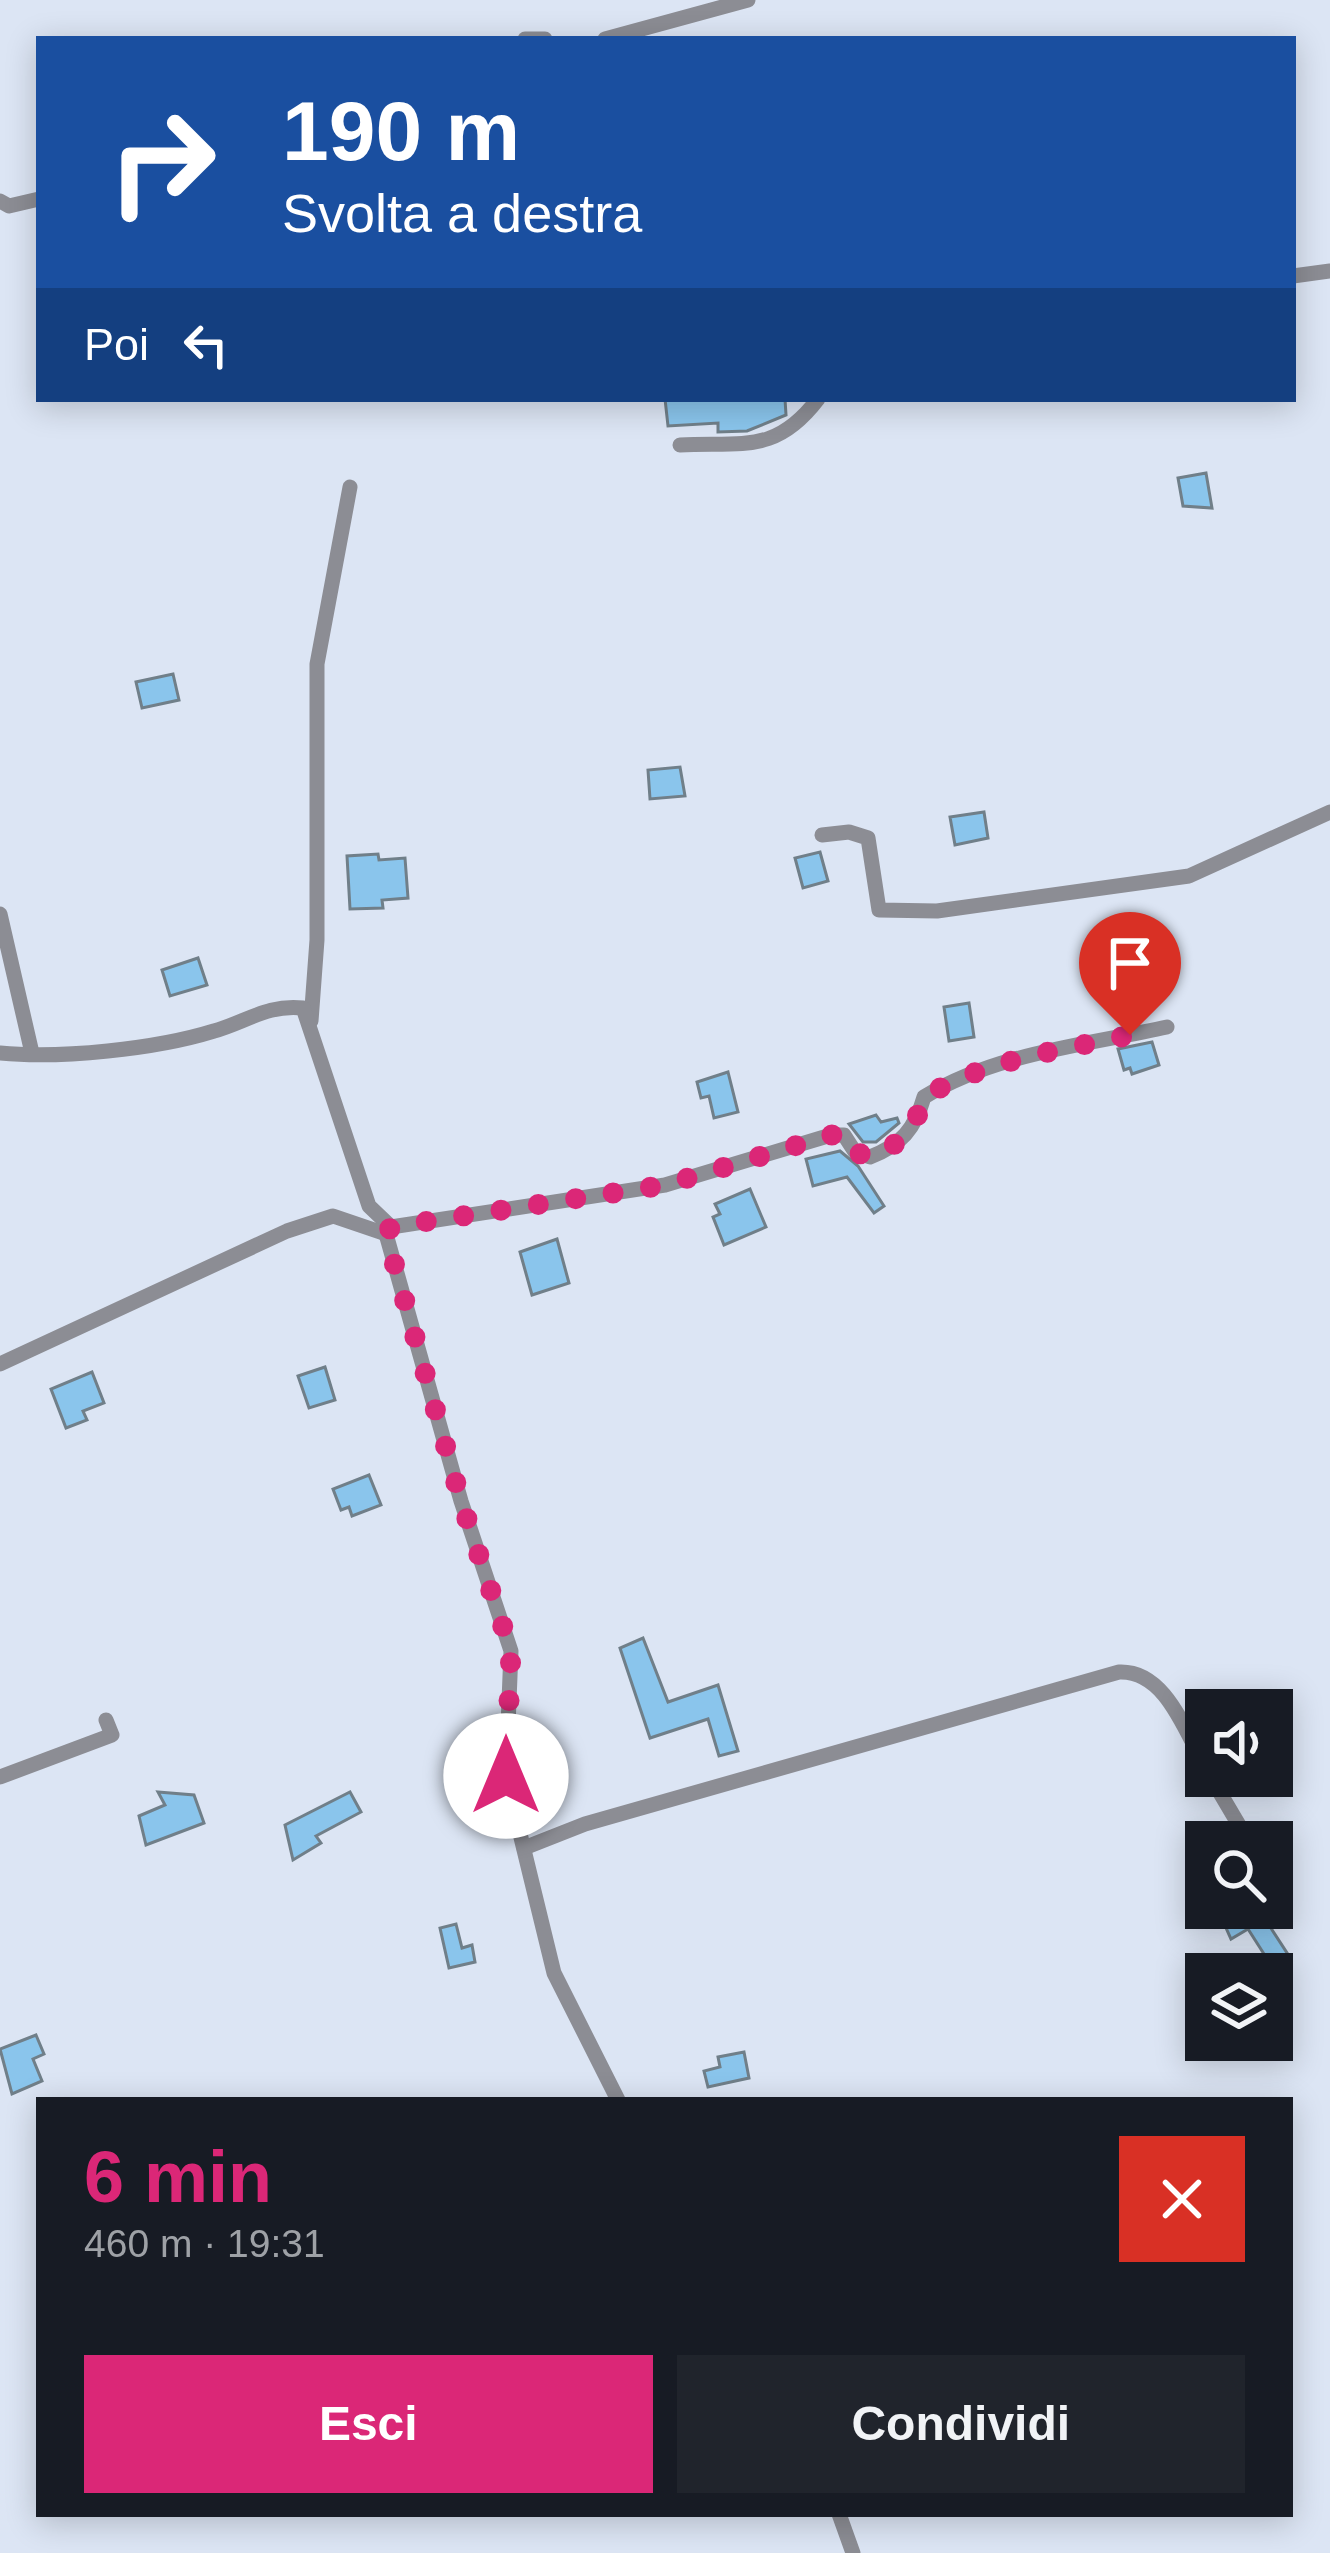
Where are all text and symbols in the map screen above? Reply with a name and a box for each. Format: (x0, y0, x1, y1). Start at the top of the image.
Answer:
icon: right (84, 84, 240, 240)
text: 190 m (282, 84, 520, 178)
text: Svolta a destra (282, 183, 642, 243)
icon: left (173, 312, 239, 378)
text: Poi (84, 319, 149, 370)
pin (1079, 912, 1181, 1035)
icon: arrive (1097, 930, 1163, 996)
map controls (1185, 1689, 1293, 2061)
button: sound (1185, 1689, 1293, 1797)
position arrow (443, 1713, 569, 1839)
button: search (1185, 1821, 1293, 1929)
button: layers (1185, 1953, 1293, 2061)
button: close (1119, 2136, 1245, 2262)
text: 6 min (84, 2137, 272, 2217)
text: 460 m · 19:31 (84, 2222, 325, 2265)
button: Esci (84, 2355, 653, 2493)
button: Condividi (677, 2355, 1245, 2493)

